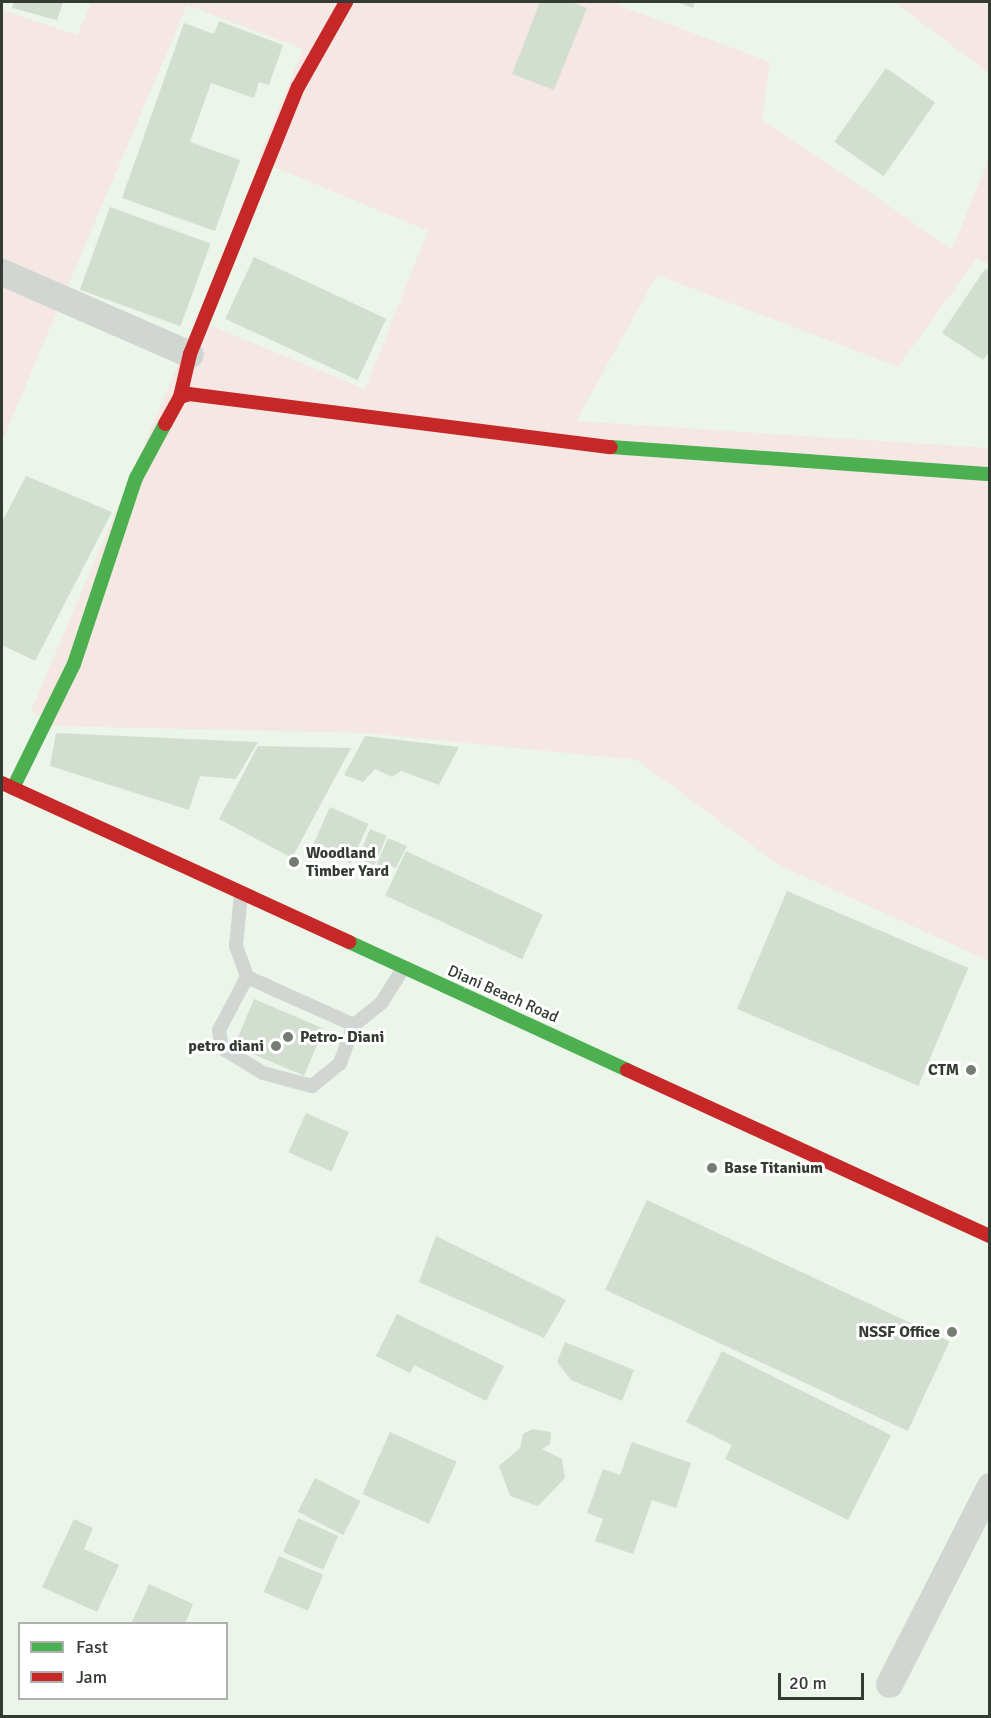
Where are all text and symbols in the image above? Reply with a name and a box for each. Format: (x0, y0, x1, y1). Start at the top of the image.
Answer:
place label: Woodland Timber Yard (306, 843, 389, 881)
marker: Woodland Timber Yard (287, 855, 301, 869)
street label: Diani Beach Road (445, 961, 561, 1027)
place label: Petro- Diani (300, 1027, 384, 1047)
marker: Petro- Diani (281, 1030, 295, 1044)
place label: petro diani (188, 1036, 264, 1056)
marker: petro diani (269, 1039, 283, 1053)
place label: CTM (928, 1060, 959, 1080)
marker: CTM (964, 1063, 978, 1077)
place label: Base Titanium (724, 1158, 823, 1178)
marker: Base Titanium (705, 1161, 719, 1175)
place label: NSSF Office (858, 1322, 940, 1342)
marker: NSSF Office (945, 1325, 959, 1339)
legend (18, 1622, 228, 1700)
text: Fast (76, 1636, 108, 1658)
scale bar (781, 1661, 866, 1699)
text: Jam (76, 1666, 107, 1688)
text: 20 m (789, 1672, 827, 1694)

